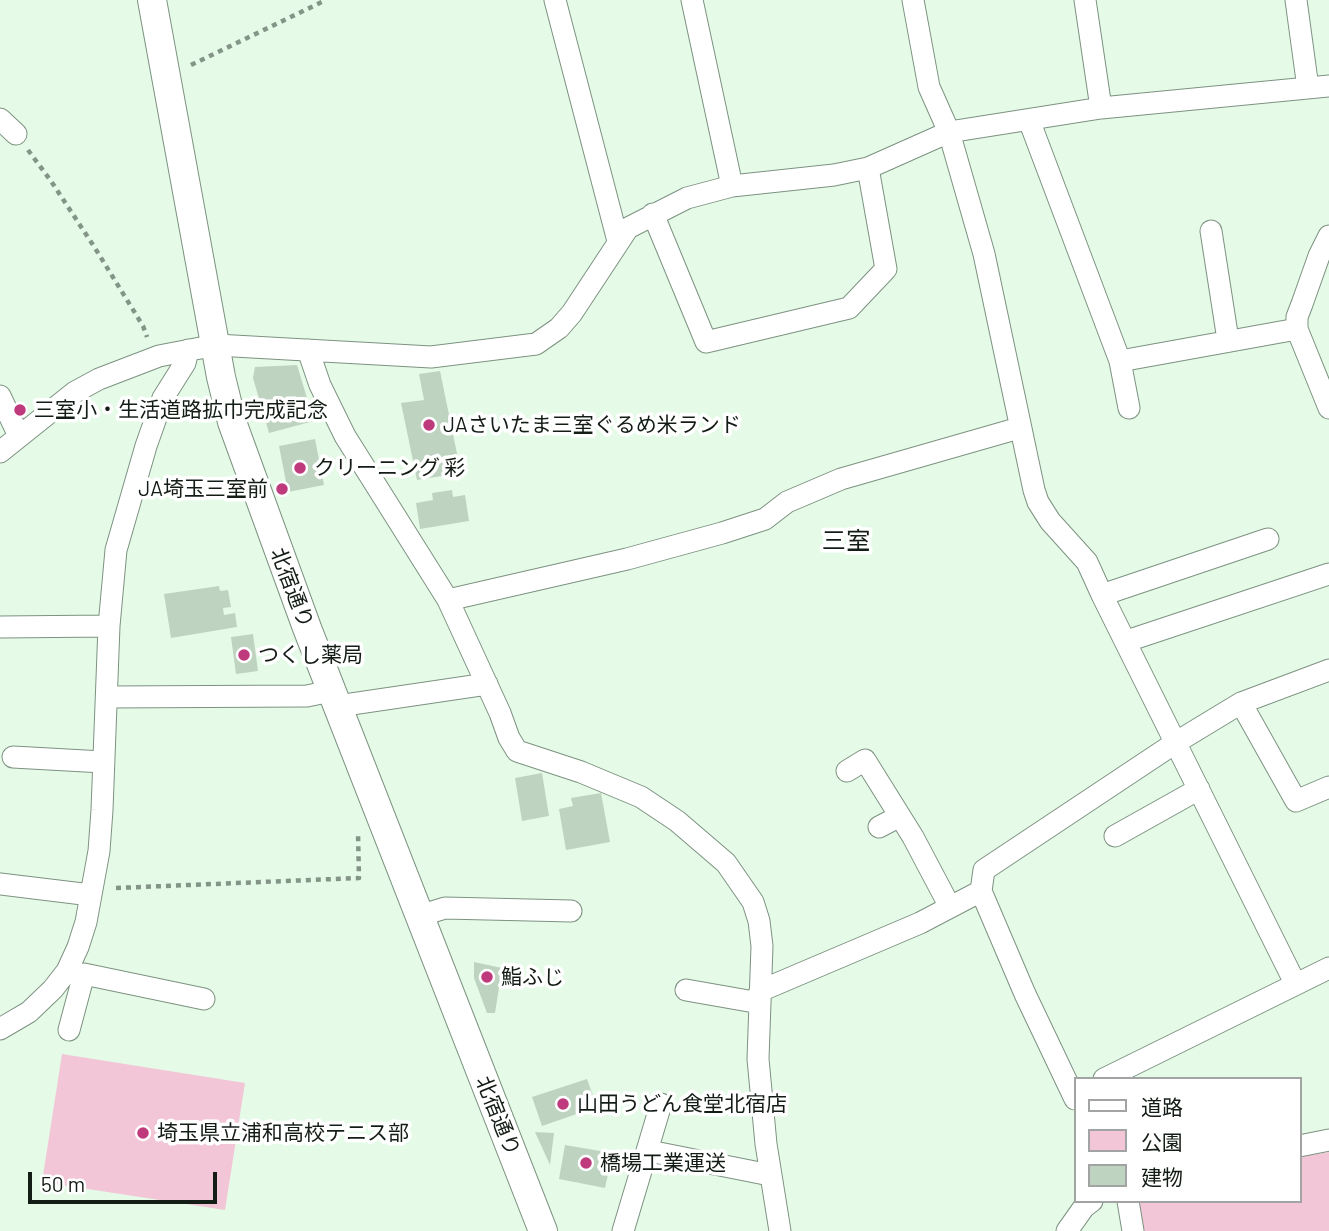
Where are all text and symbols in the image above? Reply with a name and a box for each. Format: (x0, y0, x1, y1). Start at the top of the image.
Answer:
place label: 三室小・生活道路拡巾完成記念 (34, 397, 328, 423)
marker: 三室小・生活道路拡巾完成記念 (12, 402, 28, 418)
place label: JAさいたま三室ぐるめ米ランド (443, 412, 741, 438)
marker: JAさいたま三室ぐるめ米ランド (421, 417, 437, 433)
place label: クリーニング 彩 (314, 455, 465, 481)
marker: クリーニング 彩 (292, 460, 308, 476)
place label: JA埼玉三室前 (138, 476, 268, 502)
marker: JA埼玉三室前 (274, 481, 290, 497)
district label: 三室 (822, 527, 870, 555)
street label: 北宿通り (265, 544, 319, 632)
place label: つくし薬局 (258, 642, 363, 668)
marker: つくし薬局 (236, 647, 252, 663)
place label: 鮨ふじ (501, 964, 564, 990)
marker: 鮨ふじ (479, 969, 495, 985)
street label: 北宿通り (471, 1072, 525, 1160)
legend (1074, 1077, 1301, 1203)
place label: 山田うどん食堂北宿店 (577, 1091, 787, 1117)
text: 道路 (1141, 1094, 1183, 1119)
marker: 山田うどん食堂北宿店 (555, 1096, 571, 1112)
place label: 埼玉県立浦和高校テニス部 (157, 1120, 409, 1146)
marker: 埼玉県立浦和高校テニス部 (135, 1125, 151, 1141)
text: 公園 (1141, 1129, 1183, 1154)
place label: 橋場工業運送 (600, 1150, 726, 1176)
marker: 橋場工業運送 (578, 1155, 594, 1171)
scale bar (32, 1158, 220, 1202)
text: 建物 (1141, 1164, 1183, 1189)
text: 50 m (41, 1171, 85, 1196)

